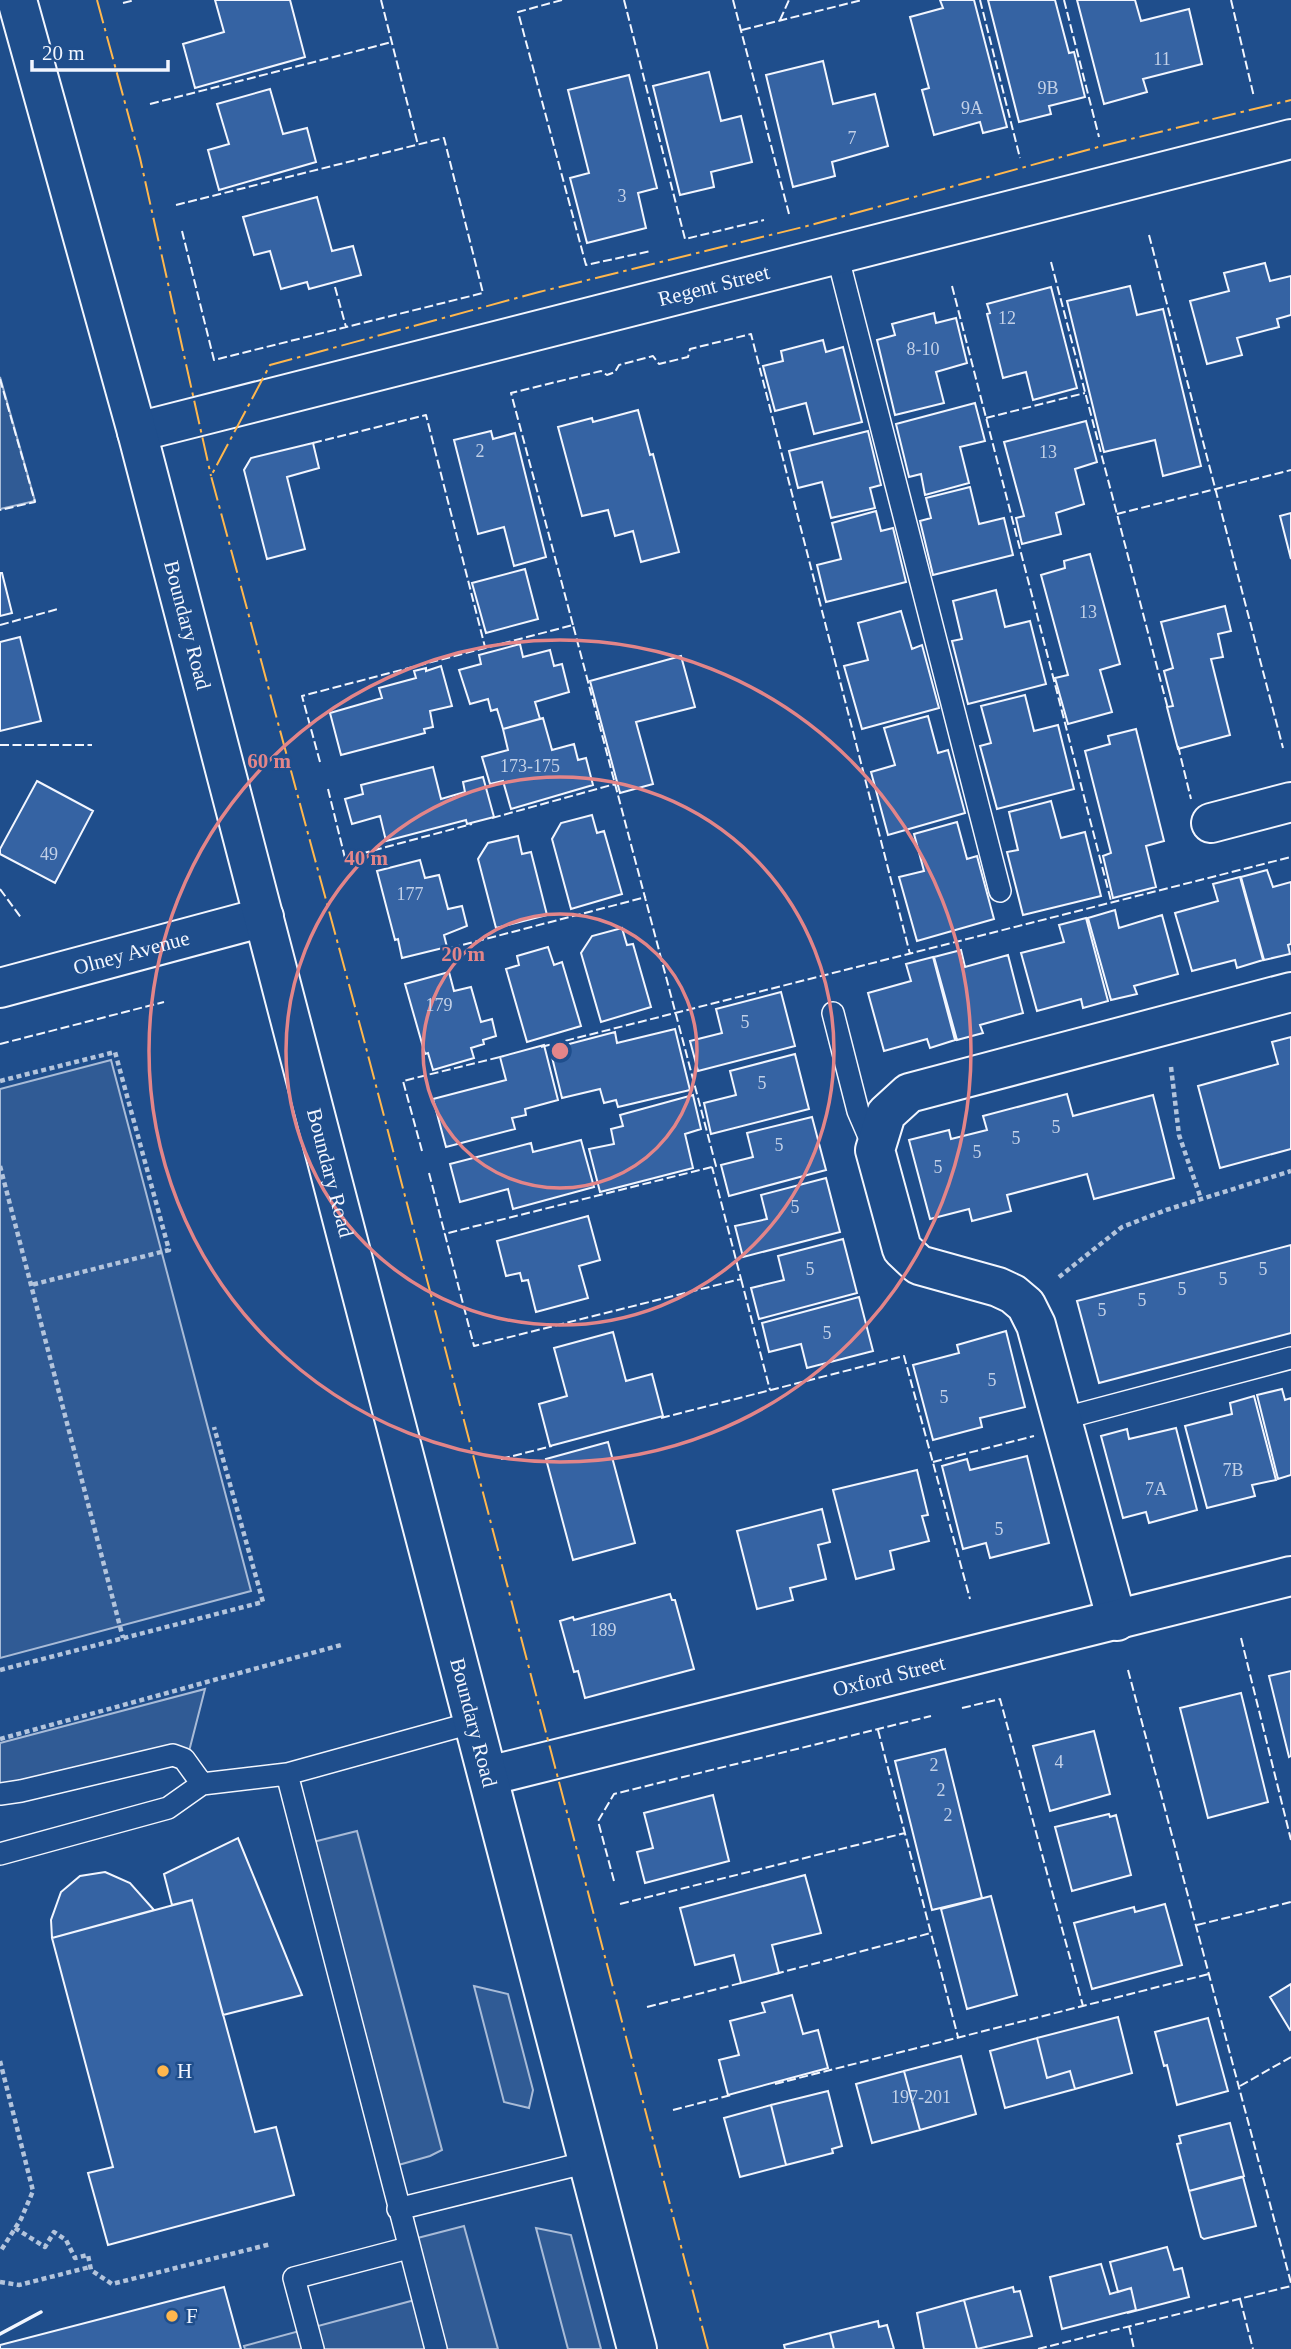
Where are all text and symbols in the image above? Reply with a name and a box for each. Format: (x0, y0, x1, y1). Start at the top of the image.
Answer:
scale bar (32, 28, 168, 72)
text: 20 m (42, 41, 85, 65)
house number: 11 (1153, 49, 1171, 69)
house number: 9B (1037, 78, 1059, 98)
house number: 9A (961, 98, 983, 118)
house number: 7 (848, 128, 857, 148)
house number: 3 (618, 186, 627, 206)
street label: Regent Street (656, 260, 772, 311)
house number: 12 (998, 308, 1016, 328)
house number: 8-10 (907, 339, 940, 359)
house number: 2 (476, 441, 485, 461)
house number: 13 (1039, 442, 1057, 462)
street label: Boundary Road (159, 558, 216, 693)
house number: 13 (1079, 602, 1097, 622)
text: 60 m (247, 749, 291, 773)
house number: 173-175 (500, 756, 560, 776)
house number: 49 (40, 844, 58, 864)
text: 40 m (344, 846, 388, 870)
house number: 177 (397, 884, 424, 904)
street label: Olney Avenue (71, 926, 192, 980)
text: 20 m (441, 942, 485, 966)
house number: 179 (426, 995, 453, 1015)
house number: 5 (741, 1012, 750, 1032)
centre of rings (548, 1039, 572, 1063)
house number: 5 (758, 1073, 767, 1093)
street label: Boundary Road (302, 1106, 359, 1240)
house number: 5 (1052, 1117, 1061, 1137)
house number: 5 (1012, 1128, 1021, 1148)
house number: 5 (775, 1135, 784, 1155)
house number: 5 (973, 1142, 982, 1162)
house number: 5 (934, 1157, 943, 1177)
house number: 5 (791, 1197, 800, 1217)
house number: 5 (806, 1259, 815, 1279)
house number: 5 (1259, 1259, 1268, 1279)
house number: 5 (1219, 1269, 1228, 1289)
house number: 5 (1178, 1279, 1187, 1299)
house number: 5 (1138, 1290, 1147, 1310)
house number: 5 (1098, 1300, 1107, 1320)
house number: 5 (823, 1323, 832, 1343)
house number: 5 (988, 1370, 997, 1390)
house number: 5 (940, 1387, 949, 1407)
house number: 7B (1222, 1460, 1244, 1480)
house number: 7A (1145, 1479, 1167, 1499)
house number: 5 (995, 1519, 1004, 1539)
house number: 189 (590, 1620, 617, 1640)
street label: Oxford Street (830, 1651, 948, 1702)
street label: Boundary Road (445, 1655, 502, 1790)
house number: 4 (1055, 1752, 1064, 1772)
house number: 2 (930, 1755, 939, 1775)
house number: 2 (937, 1780, 946, 1800)
house number: 2 (944, 1805, 953, 1825)
place label: H (177, 2059, 192, 2083)
marker: H (155, 2063, 171, 2079)
house number: 197-201 (891, 2087, 951, 2107)
place label: F (186, 2304, 198, 2328)
marker: F (164, 2308, 180, 2324)

